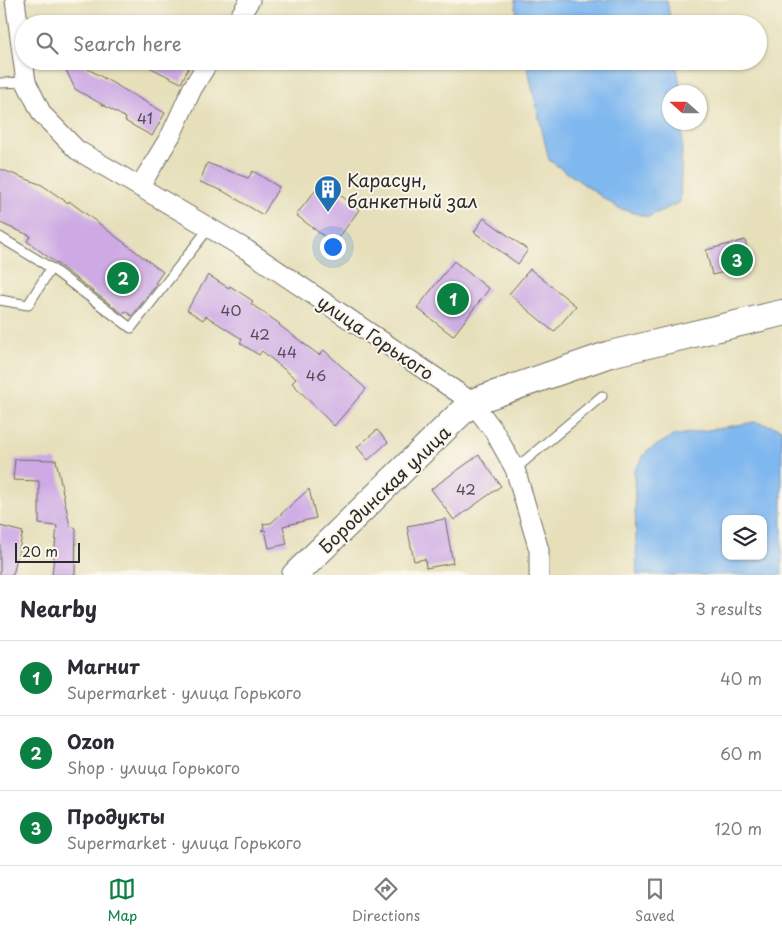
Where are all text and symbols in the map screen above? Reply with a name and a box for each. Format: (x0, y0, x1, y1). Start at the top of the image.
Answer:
search box (15, 15, 767, 70)
icon: search (33, 29, 61, 57)
text: Search here (73, 29, 182, 57)
north arrow (662, 85, 707, 130)
house number: 41 (137, 106, 153, 129)
place label: Карасун, банкетный зал (347, 166, 478, 214)
building icon: Карасун, банкетный зал (313, 174, 343, 213)
your location (320, 234, 346, 260)
pin: 3 (721, 241, 753, 279)
pin: 2 (107, 259, 139, 297)
pin: 1 (437, 280, 469, 318)
street label: улица Горького (312, 288, 440, 386)
house number: 40 (221, 298, 241, 321)
house number: 42 (250, 322, 270, 345)
house number: 44 (277, 340, 297, 363)
house number: 46 (306, 363, 326, 386)
street label: Бородинская улица (312, 418, 456, 559)
house number: 42 (456, 477, 476, 500)
map controls (722, 515, 767, 560)
button: layers (722, 515, 767, 560)
scale bar (15, 540, 80, 563)
text: 20 m (22, 541, 58, 562)
text: Nearby (20, 592, 97, 624)
text: 3 results (695, 596, 762, 620)
text: Магнит (67, 652, 139, 680)
text: 1 (32, 666, 40, 690)
text: 40 m (720, 666, 762, 690)
text: Supermarket · улица Горького (67, 680, 302, 704)
text: Ozon (67, 727, 115, 755)
text: 2 (30, 741, 42, 765)
text: 60 m (720, 741, 762, 765)
text: Shop · улица Горького (67, 755, 240, 779)
text: Продукты (67, 802, 165, 830)
text: 3 (31, 816, 41, 840)
text: 120 m (715, 816, 762, 840)
text: Supermarket · улица Горького (67, 830, 302, 854)
tab: Map (107, 875, 137, 926)
tab: Directions (352, 875, 420, 926)
tab: Saved (635, 875, 675, 926)

